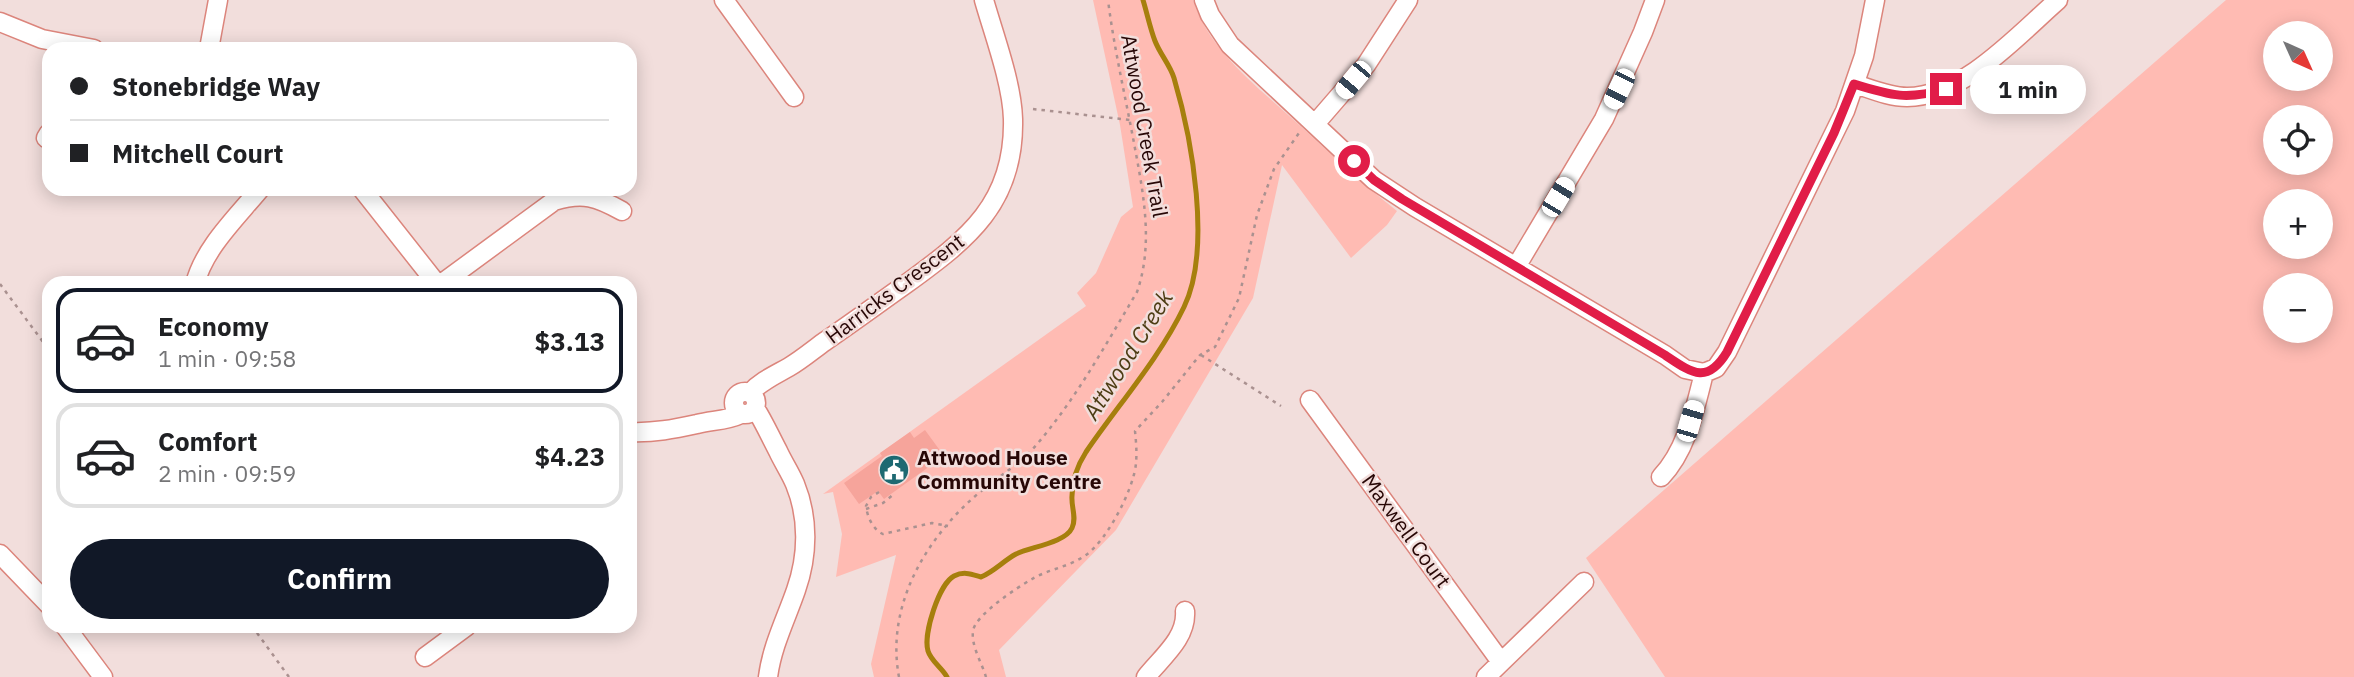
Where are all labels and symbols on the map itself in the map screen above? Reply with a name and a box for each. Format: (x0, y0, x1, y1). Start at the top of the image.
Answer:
north arrow (2263, 21, 2333, 91)
street label: Attwood Creek Trail (1115, 32, 1175, 220)
car (1332, 57, 1375, 103)
callout: 1 min (1970, 64, 2086, 114)
car (1601, 66, 1638, 112)
route end (1930, 73, 1962, 105)
route start (1338, 145, 1370, 177)
car (1539, 174, 1578, 220)
street label: Harricks Crescent (819, 227, 970, 350)
water label: Attwood Creek (1075, 283, 1179, 426)
car (1675, 398, 1706, 444)
place label: Attwood House Community Centre (917, 443, 1102, 495)
public building icon: Attwood House Community Centre (877, 453, 911, 487)
street label: Maxwell Court (1356, 468, 1458, 593)

